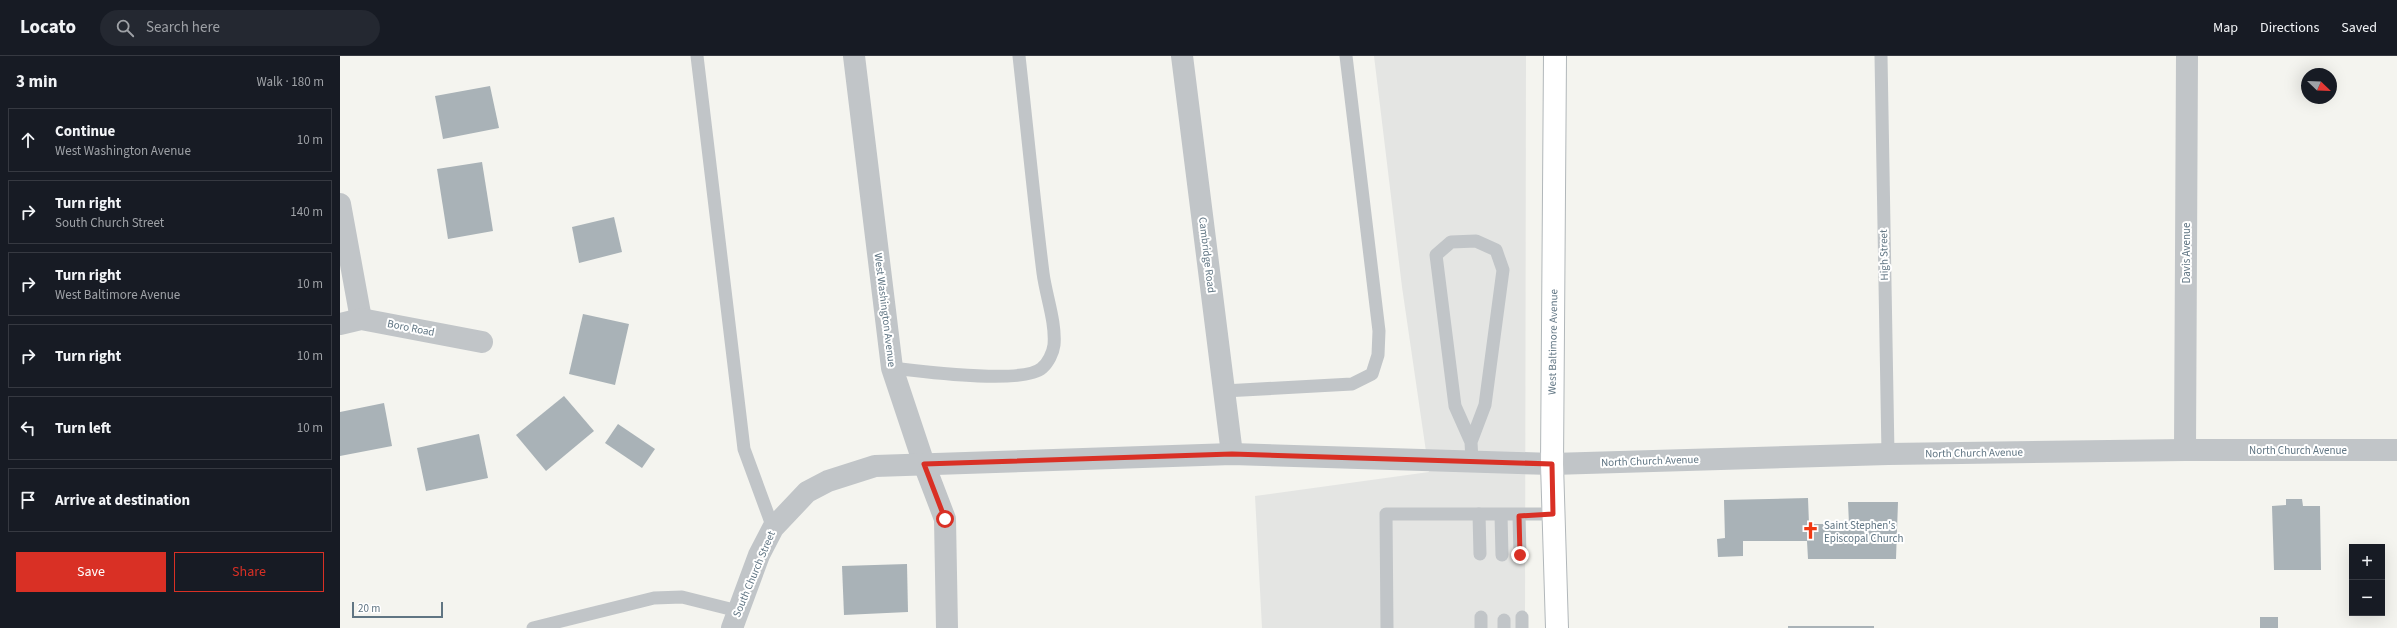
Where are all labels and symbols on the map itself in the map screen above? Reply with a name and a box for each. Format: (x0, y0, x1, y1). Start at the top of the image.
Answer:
north arrow (2301, 68, 2337, 104)
street label: Cambridge Road (1195, 216, 1219, 294)
street label: Davis Avenue (2179, 222, 2194, 283)
street label: High Street (1876, 229, 1892, 281)
street label: West Washington Avenue (871, 252, 900, 368)
street label: West Baltimore Avenue (1545, 288, 1561, 395)
street label: Boro Road (386, 316, 436, 340)
street label: North Church Avenue (2249, 443, 2347, 458)
street label: North Church Avenue (1925, 445, 2024, 461)
street label: North Church Avenue (1601, 452, 1700, 470)
route start (936, 510, 954, 528)
place label: Saint Stephen's Episcopal Church (1824, 518, 1903, 546)
church icon: Saint Stephen's Episcopal Church (1801, 521, 1821, 541)
street label: South Church Street (729, 528, 779, 619)
route end (1511, 546, 1529, 564)
scale bar (352, 600, 443, 619)

